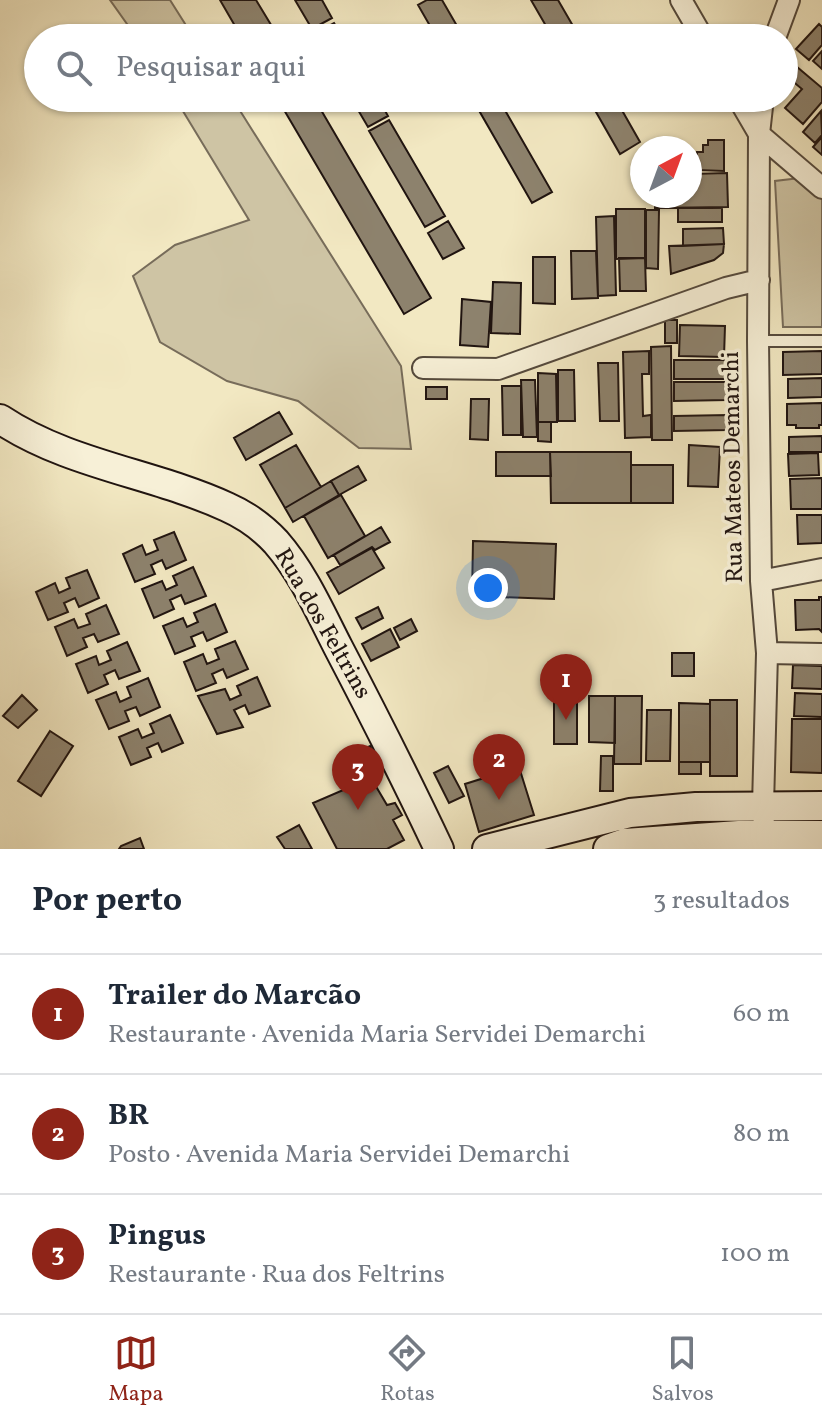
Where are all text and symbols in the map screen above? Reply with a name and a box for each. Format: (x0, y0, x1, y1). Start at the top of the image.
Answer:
search box (24, 24, 798, 112)
icon: search (52, 46, 96, 90)
text: Pesquisar aqui (116, 47, 306, 89)
north arrow (630, 136, 702, 208)
street label: Rua Mateos Demarchi (715, 351, 753, 583)
street label: Rua dos Feltrins (265, 542, 379, 706)
your location (468, 568, 508, 608)
pin: 1 (540, 654, 592, 720)
pin: 2 (473, 734, 525, 800)
pin: 3 (332, 744, 384, 810)
text: Por perto (32, 878, 182, 925)
text: 3 resultados (653, 883, 790, 919)
text: Trailer do Marcão (108, 975, 361, 1017)
text: 1 (53, 996, 63, 1032)
text: 60 m (733, 996, 790, 1032)
text: Restaurante · Avenida Maria Servidei Demarchi (108, 1017, 646, 1053)
text: BR (108, 1095, 149, 1137)
text: 2 (51, 1116, 65, 1152)
text: 80 m (733, 1116, 790, 1152)
text: Posto · Avenida Maria Servidei Demarchi (108, 1137, 570, 1173)
text: Pingus (108, 1215, 206, 1257)
text: 3 (51, 1236, 65, 1272)
text: 100 m (720, 1236, 790, 1272)
text: Restaurante · Rua dos Feltrins (108, 1257, 445, 1293)
tab: Mapa (108, 1331, 163, 1410)
tab: Rotas (380, 1331, 435, 1410)
tab: Salvos (651, 1331, 714, 1410)

